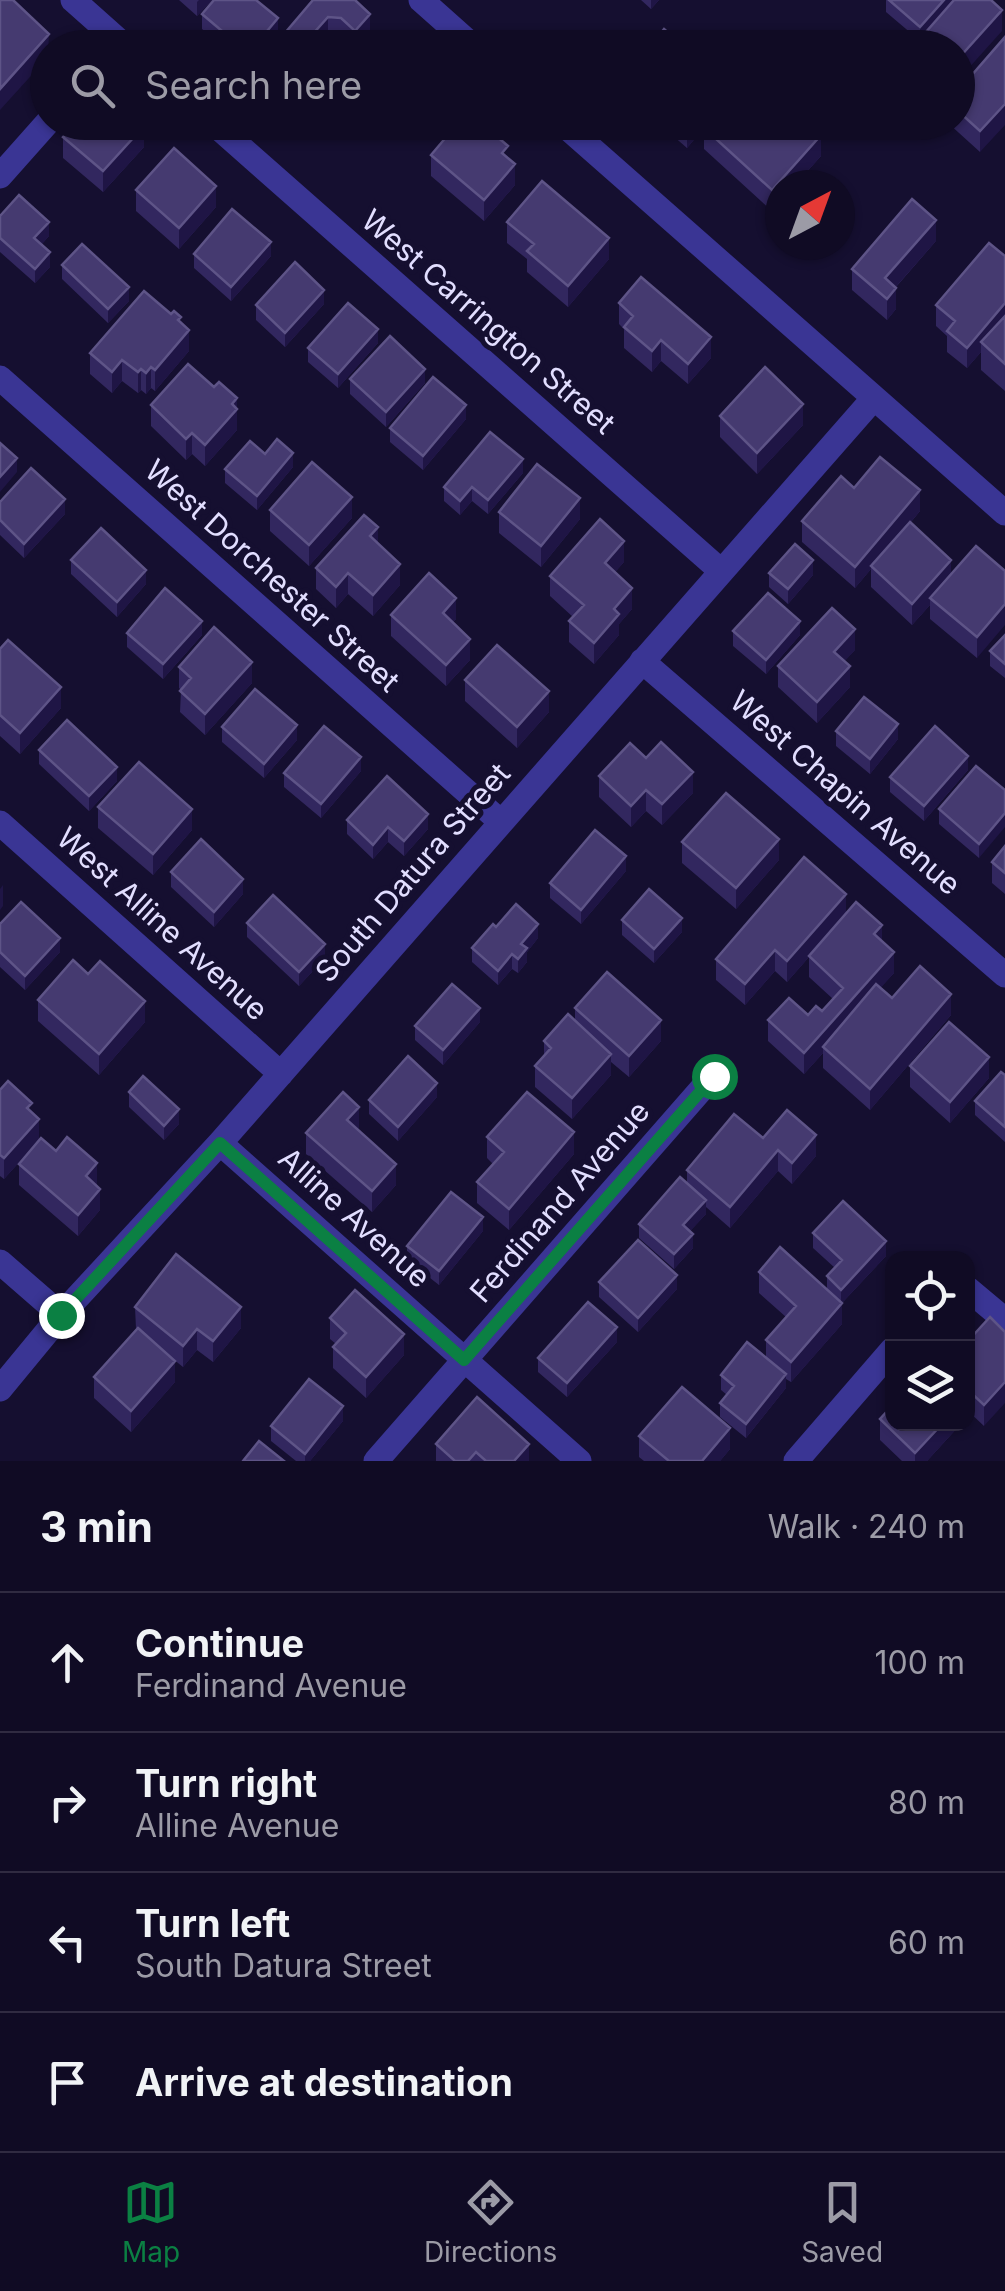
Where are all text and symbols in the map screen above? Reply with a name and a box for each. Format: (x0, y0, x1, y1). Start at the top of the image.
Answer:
search box (30, 30, 975, 140)
icon: search (65, 58, 120, 113)
text: Search here (145, 62, 362, 108)
north arrow (765, 170, 855, 260)
street label: West Carrington Street (355, 202, 623, 441)
street label: West Dorchester Street (138, 452, 407, 699)
street label: West Chapin Avenue (723, 682, 968, 902)
street label: South Datura Street (307, 755, 517, 989)
street label: West Alline Avenue (50, 819, 275, 1027)
route start (692, 1054, 738, 1100)
street label: Ferdinand Avenue (462, 1093, 656, 1309)
street label: Alline Avenue (271, 1140, 438, 1295)
map controls (885, 1251, 975, 1431)
button: locate (885, 1251, 975, 1341)
route end (39, 1293, 85, 1339)
button: layers (885, 1341, 975, 1431)
text: 3 min (40, 1501, 153, 1552)
text: Walk · 240 m (768, 1507, 965, 1546)
text: Continue (135, 1620, 304, 1666)
icon: ahead (40, 1635, 95, 1690)
text: 100 m (875, 1643, 965, 1682)
text: Ferdinand Avenue (135, 1666, 407, 1705)
text: Turn right (135, 1760, 317, 1806)
icon: right (40, 1775, 95, 1830)
text: 80 m (888, 1783, 965, 1822)
text: Alline Avenue (135, 1806, 339, 1845)
text: Turn left (135, 1900, 290, 1946)
icon: left (40, 1915, 95, 1970)
text: 60 m (888, 1923, 965, 1962)
text: South Datura Street (135, 1946, 432, 1985)
icon: arrive (40, 2055, 95, 2110)
text: Arrive at destination (135, 2059, 513, 2105)
tab: Map (122, 2175, 180, 2269)
tab: Directions (424, 2175, 557, 2269)
tab: Saved (801, 2175, 883, 2269)

